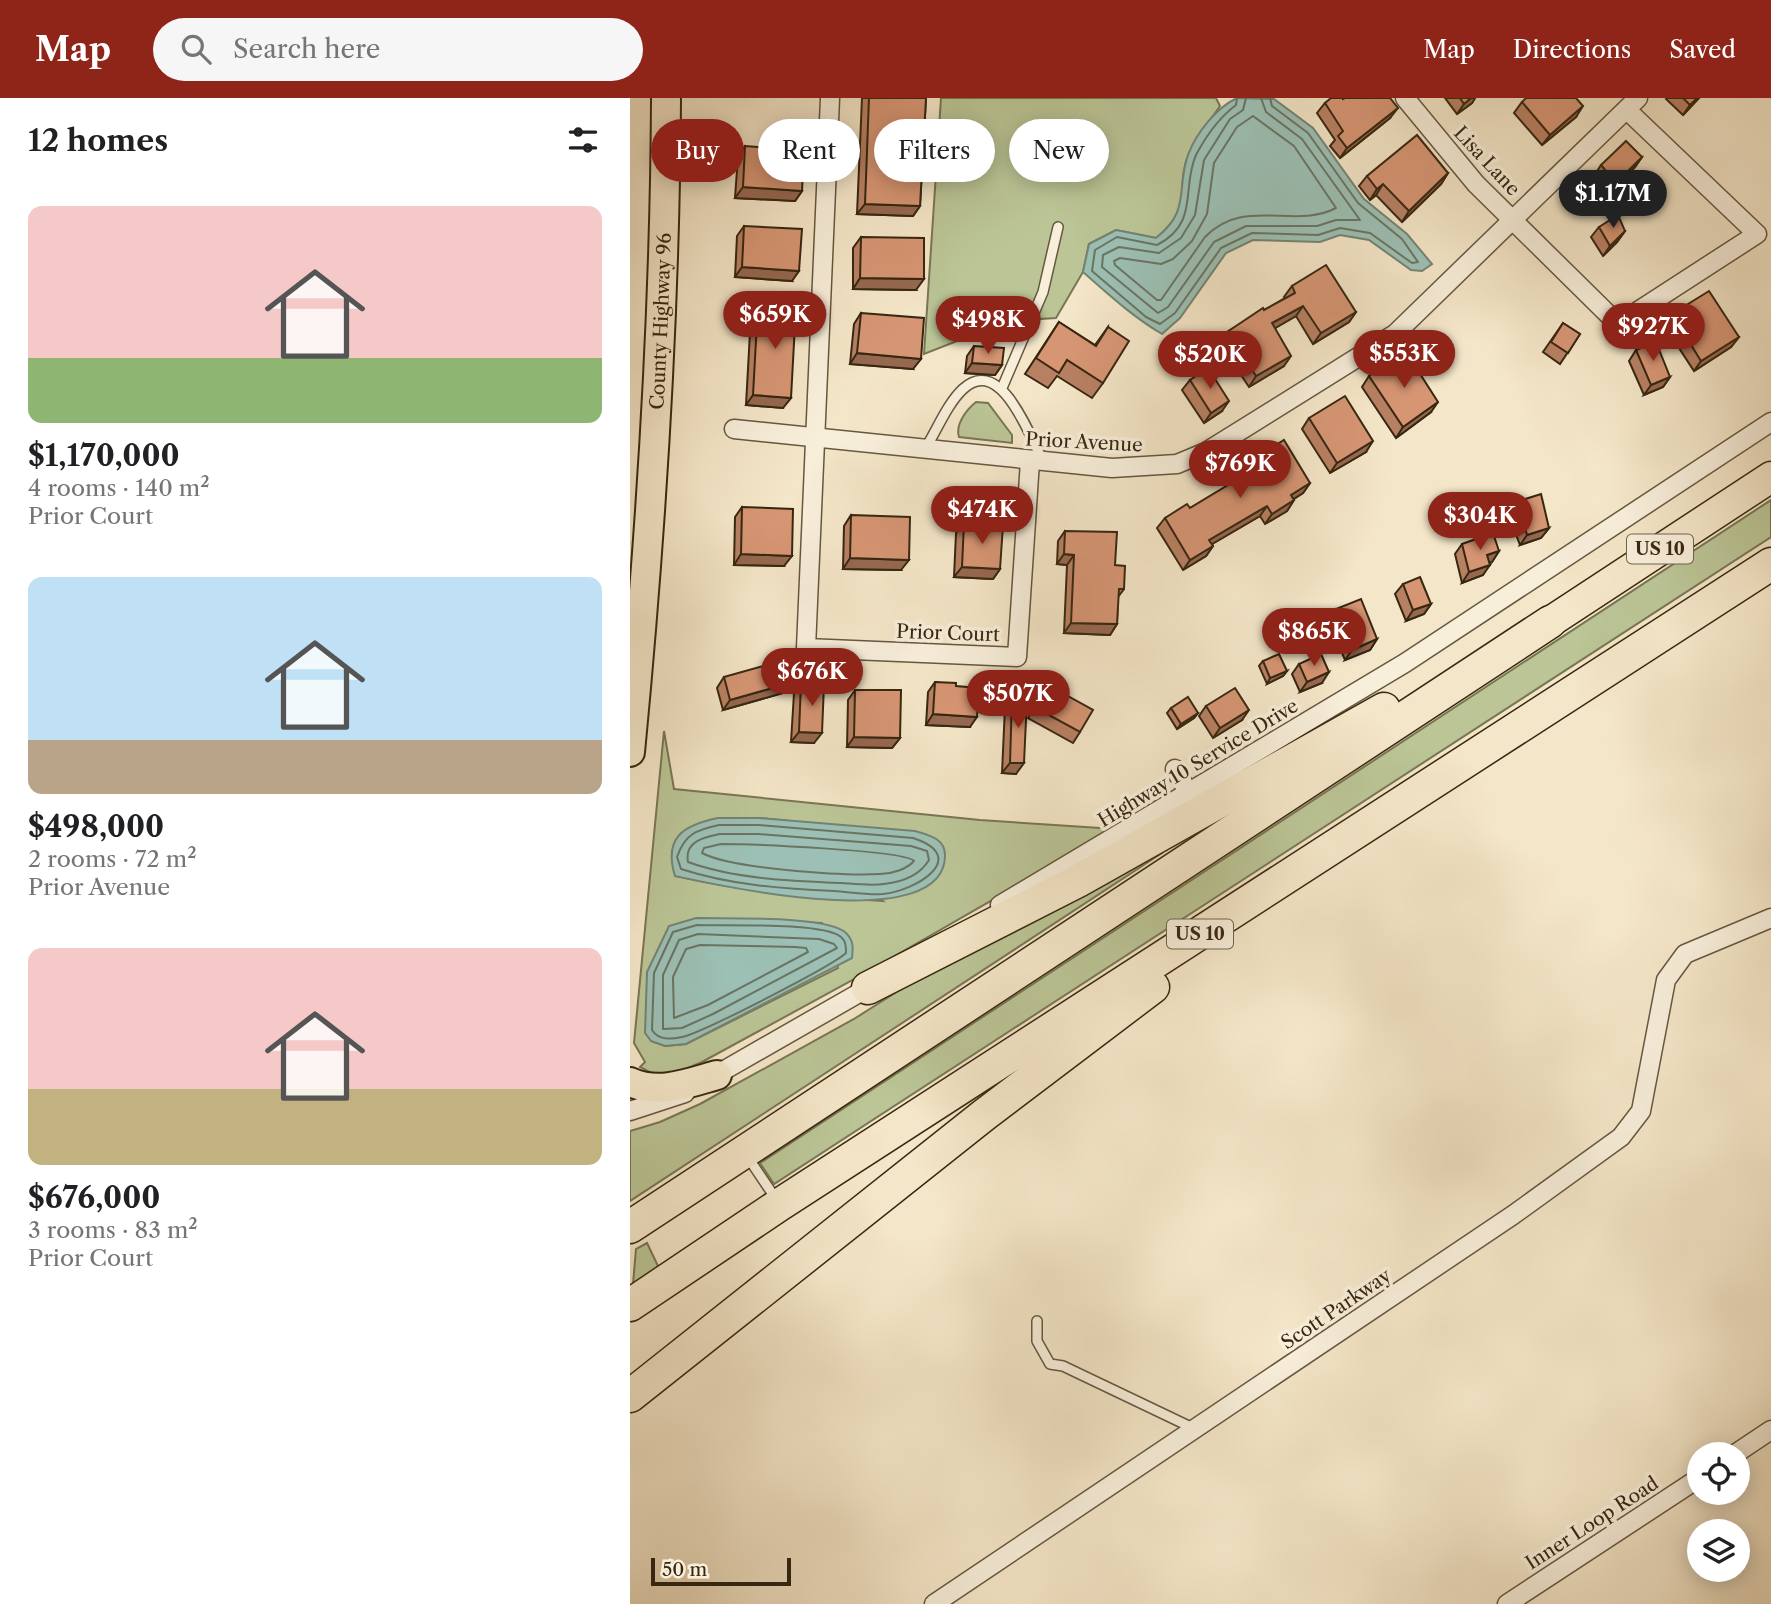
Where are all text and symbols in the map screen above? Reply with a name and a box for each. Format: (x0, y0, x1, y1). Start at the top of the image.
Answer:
search box (153, 18, 643, 81)
text: Map (35, 29, 111, 70)
icon: search (177, 30, 215, 68)
text: Search here (233, 33, 380, 65)
text: Map (1423, 35, 1475, 64)
text: Directions (1513, 35, 1631, 64)
text: Saved (1669, 35, 1736, 64)
chip: Buy (651, 119, 744, 182)
chip: Rent (758, 119, 860, 182)
chip: Filters (874, 119, 995, 182)
chip: New (1009, 119, 1109, 182)
icon: filters (564, 121, 602, 159)
text: 12 homes (28, 122, 168, 159)
street label: Lisa Lane (1449, 122, 1525, 200)
pin: $1.17M (1556, 170, 1670, 230)
text: $1.17M (1575, 179, 1651, 207)
street label: County Highway 96 (645, 232, 675, 410)
icon: home (252, 251, 378, 377)
pin: $659K (726, 292, 824, 351)
pin: $498K (939, 296, 1037, 356)
text: $659K (739, 300, 811, 328)
pin: $927K (1604, 303, 1702, 363)
text: $498K (952, 305, 1024, 333)
text: $927K (1618, 312, 1688, 340)
pin: $553K (1355, 330, 1453, 390)
pin: $520K (1161, 331, 1259, 391)
text: $553K (1369, 339, 1439, 367)
text: $520K (1174, 340, 1246, 368)
street label: Prior Avenue (1025, 427, 1143, 457)
text: $1,170,000 (28, 437, 180, 474)
pin: $769K (1191, 440, 1289, 500)
text: $769K (1205, 449, 1275, 477)
text: 4 rooms · 140 m² (28, 474, 210, 502)
pin: $474K (933, 486, 1031, 546)
pin: $304K (1431, 492, 1529, 552)
text: $474K (947, 495, 1017, 523)
text: $304K (1444, 501, 1516, 529)
text: Prior Court (28, 502, 153, 530)
road number: US 10 (1627, 534, 1693, 564)
pin: $865K (1265, 608, 1363, 668)
text: $865K (1278, 617, 1350, 645)
street label: Prior Court (896, 620, 1000, 646)
icon: home (252, 622, 378, 748)
pin: $676K (763, 648, 861, 708)
text: $676K (777, 657, 847, 685)
pin: $507K (969, 670, 1067, 730)
text: $507K (983, 679, 1053, 707)
street label: Highway 10 Service Drive (1094, 694, 1302, 832)
text: $498,000 (28, 808, 164, 845)
text: 2 rooms · 72 m² (28, 845, 197, 873)
text: Prior Avenue (28, 873, 170, 901)
road number: US 10 (1167, 920, 1233, 948)
icon: home (252, 993, 378, 1119)
text: $676,000 (28, 1179, 160, 1216)
text: 3 rooms · 83 m² (28, 1216, 198, 1244)
text: Prior Court (28, 1244, 153, 1272)
street label: Scott Parkway (1277, 1264, 1396, 1354)
map controls (1687, 1442, 1750, 1582)
button: locate (1687, 1442, 1750, 1505)
street label: Inner Loop Road (1521, 1471, 1663, 1575)
button: layers (1687, 1519, 1750, 1582)
scale bar (651, 1555, 791, 1587)
text: 50 m (662, 1558, 707, 1581)

